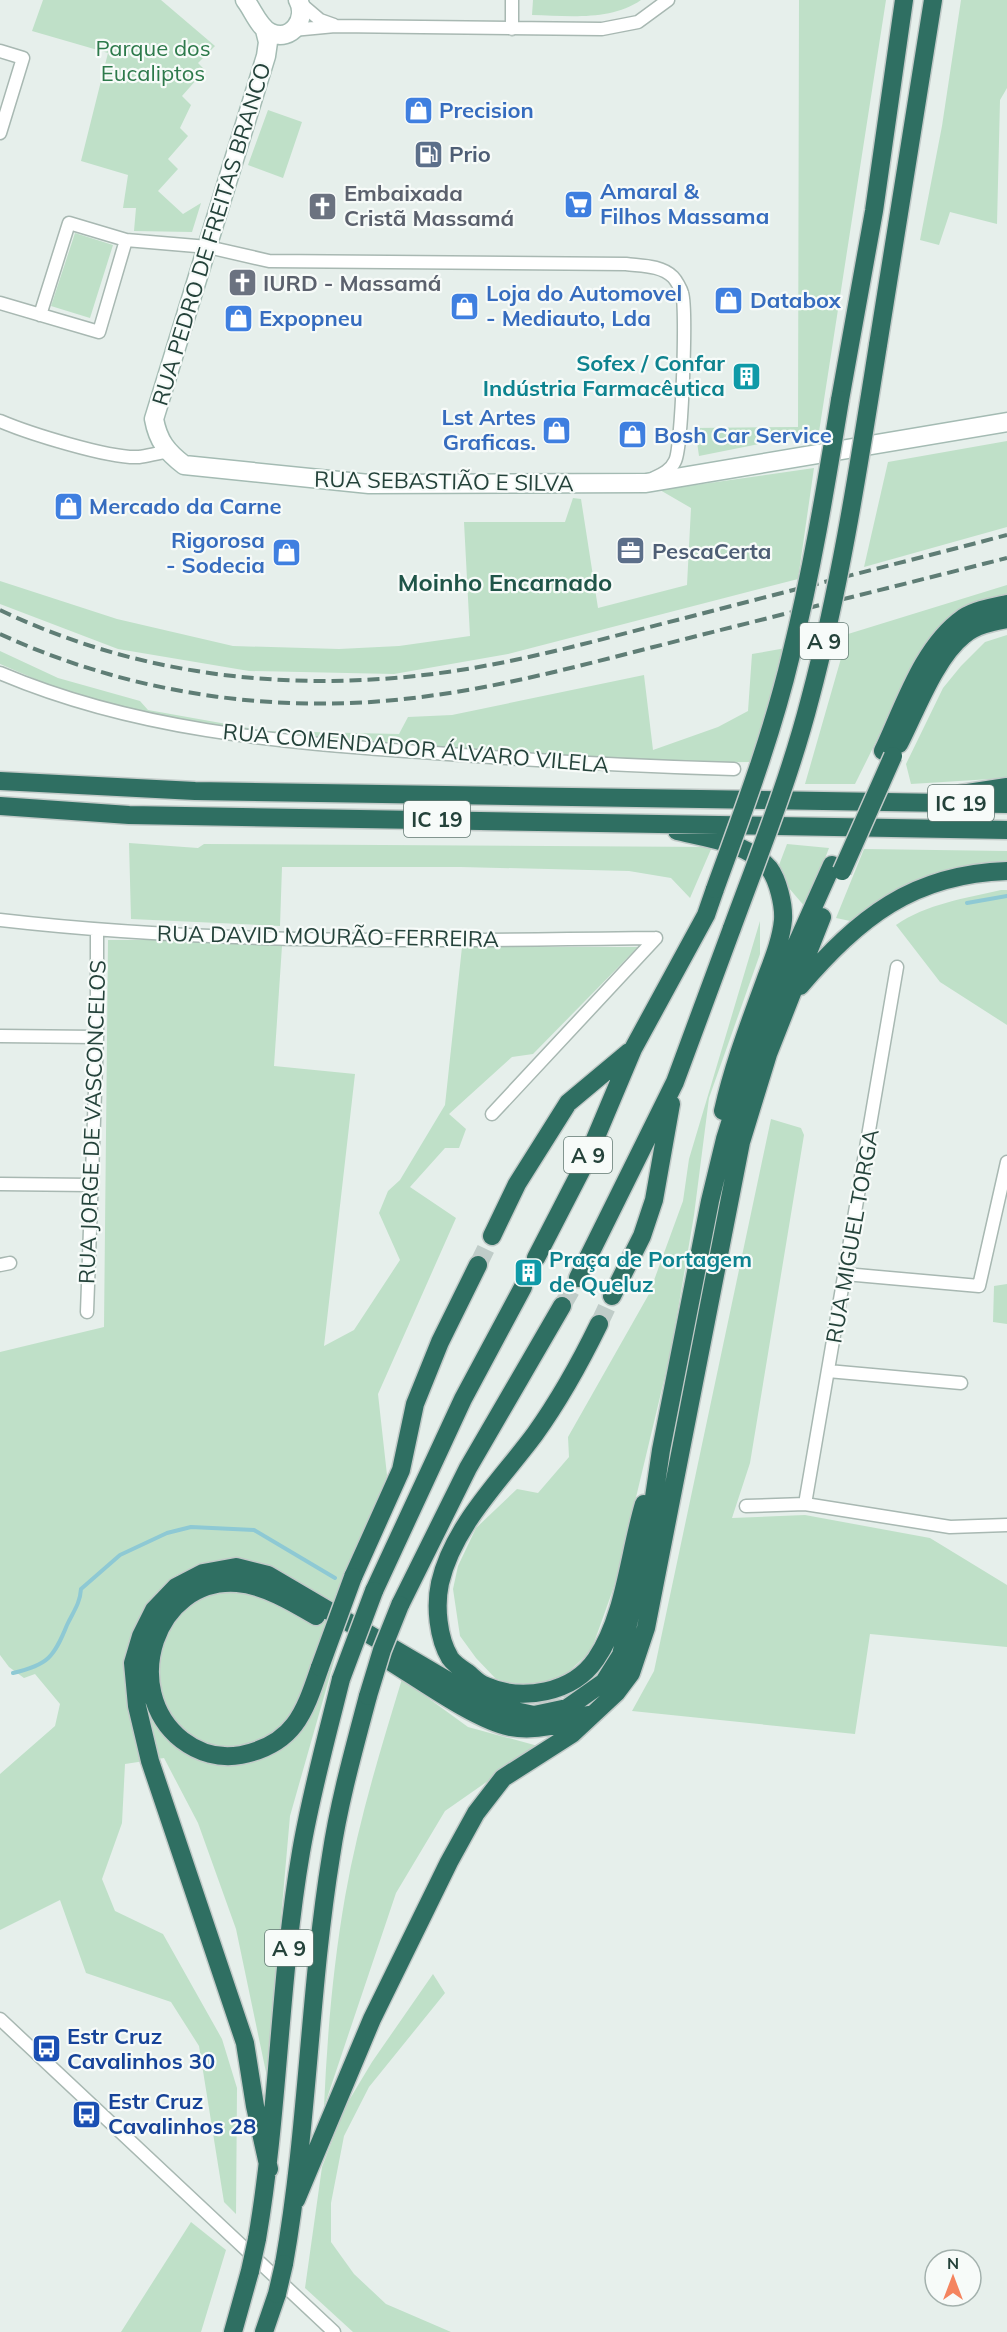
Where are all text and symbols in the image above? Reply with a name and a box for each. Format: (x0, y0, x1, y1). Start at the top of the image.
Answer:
park label: Parque dos Eucaliptos (95, 34, 211, 87)
street label: RUA PEDRO DE FREITAS BRANCO (145, 59, 277, 409)
shop icon: Precision (402, 94, 434, 126)
place label: Precision (439, 96, 534, 124)
fuel station icon: Prio (412, 138, 444, 170)
place label: Prio (449, 140, 491, 168)
place label: Amaral & Filhos Massama (600, 177, 769, 230)
place label: Embaixada Cristã Massamá (344, 179, 514, 232)
supermarket icon: Amaral & Filhos Massama (563, 188, 595, 220)
church icon: Embaixada Cristã Massamá (307, 190, 339, 222)
church icon: IURD - Massamá (226, 267, 258, 299)
place label: IURD - Massamá (263, 269, 441, 297)
place label: Loja do Automovel - Mediauto, Lda (486, 279, 682, 332)
shop icon: Databox (713, 284, 745, 316)
place label: Databox (750, 286, 842, 314)
shop icon: Loja do Automovel - Mediauto, Lda (449, 290, 481, 322)
shop icon: Expopneu (222, 302, 254, 334)
place label: Expopneu (259, 304, 363, 332)
place label: Sofex / Confar Indústria Farmacêutica (483, 349, 725, 402)
building icon: Sofex / Confar Indústria Farmacêutica (730, 360, 762, 392)
place label: Lst Artes Graficas. (441, 403, 536, 456)
shop icon: Lst Artes Graficas. (541, 414, 573, 446)
shop icon: Bosh Car Service (617, 419, 649, 451)
place label: Bosh Car Service (654, 421, 832, 449)
street label: RUA SEBASTIÃO E SILVA (314, 465, 574, 497)
shop icon: Mercado da Carne (52, 490, 84, 522)
place label: Mercado da Carne (89, 492, 282, 520)
place label: Rigorosa - Sodecia (166, 526, 265, 579)
office icon: PescaCerta (615, 535, 647, 567)
shop icon: Rigorosa - Sodecia (270, 537, 302, 569)
place label: PescaCerta (652, 537, 771, 565)
district label: Moinho Encarnado (398, 567, 612, 597)
road number: A 9 (800, 623, 848, 659)
street label: RUA COMENDADOR ÁLVARO VILELA (222, 717, 610, 779)
road number: IC 19 (928, 785, 994, 821)
road number: IC 19 (404, 801, 470, 837)
street label: RUA DAVID MOURÃO-FERREIRA (157, 919, 499, 953)
street label: RUA JORGE DE VASCONCELOS (72, 960, 112, 1284)
street label: RUA MIGUEL TORGA (819, 1127, 885, 1345)
road number: A 9 (564, 1137, 612, 1173)
place label: Praça de Portagem de Queluz (549, 1245, 752, 1298)
building icon: Praça de Portagem de Queluz (512, 1256, 544, 1288)
road number: A 9 (265, 1930, 313, 1966)
place label: Estr Cruz Cavalinhos 30 (67, 2022, 215, 2075)
bus stop icon: Estr Cruz Cavalinhos 30 (30, 2033, 62, 2065)
place label: Estr Cruz Cavalinhos 28 (108, 2087, 256, 2140)
bus stop icon: Estr Cruz Cavalinhos 28 (71, 2098, 103, 2130)
north arrow (923, 2248, 983, 2308)
text: N (947, 2253, 959, 2273)

